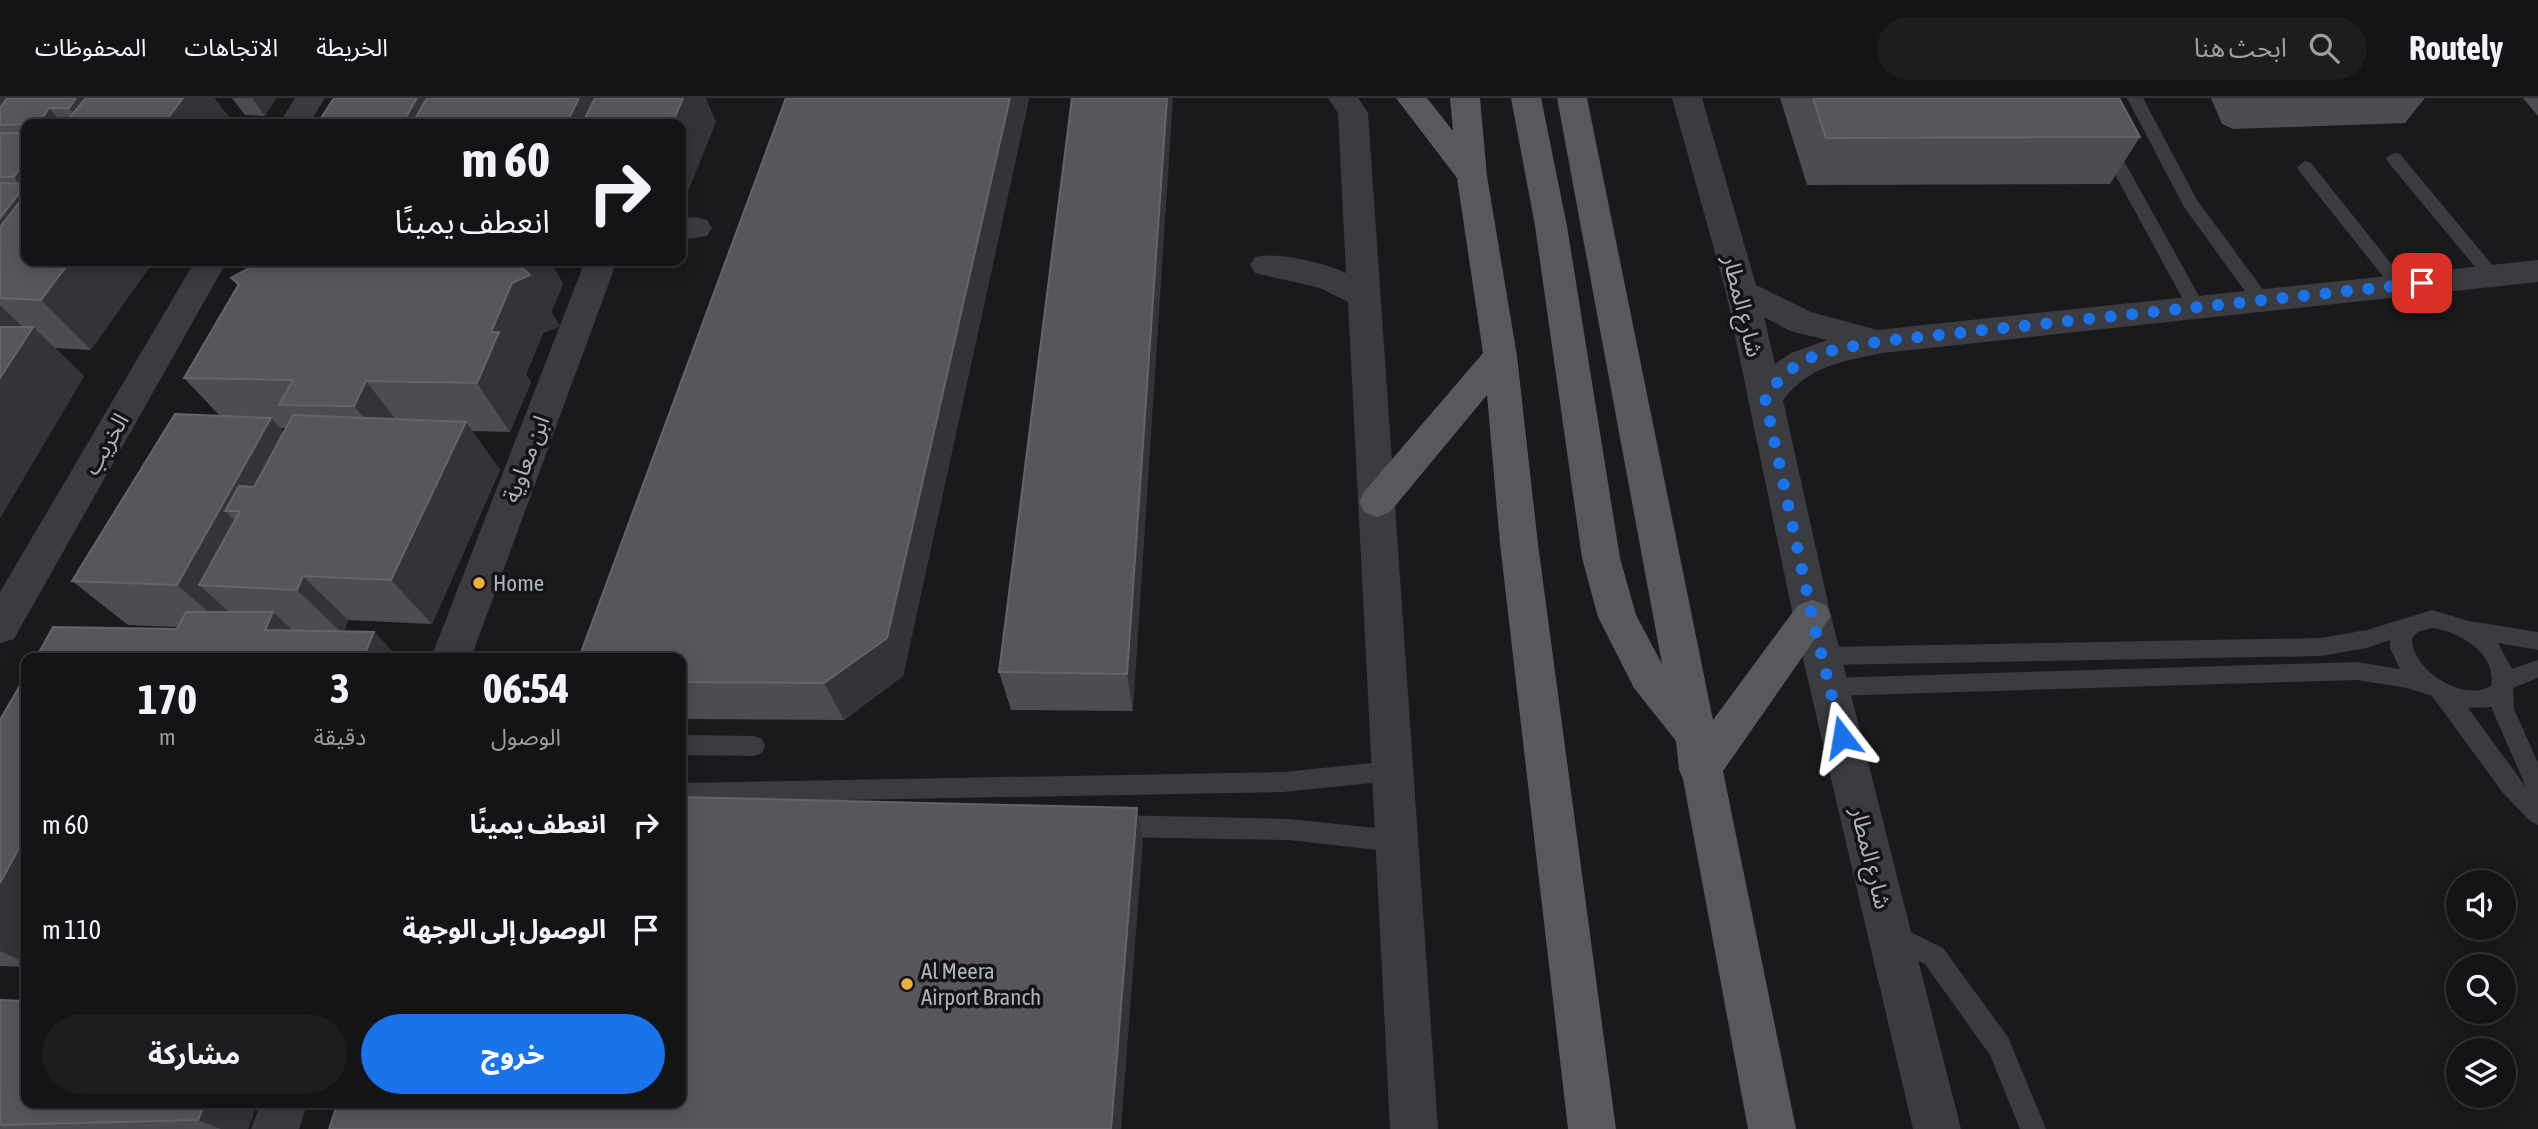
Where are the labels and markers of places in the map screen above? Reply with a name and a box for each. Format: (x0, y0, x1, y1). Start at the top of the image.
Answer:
pin (2392, 253, 2452, 313)
place label: Home (493, 570, 544, 596)
marker: Home (471, 575, 487, 591)
place label: Al Meera Airport Branch (921, 958, 1041, 1010)
marker: Al Meera Airport Branch (899, 976, 915, 992)

